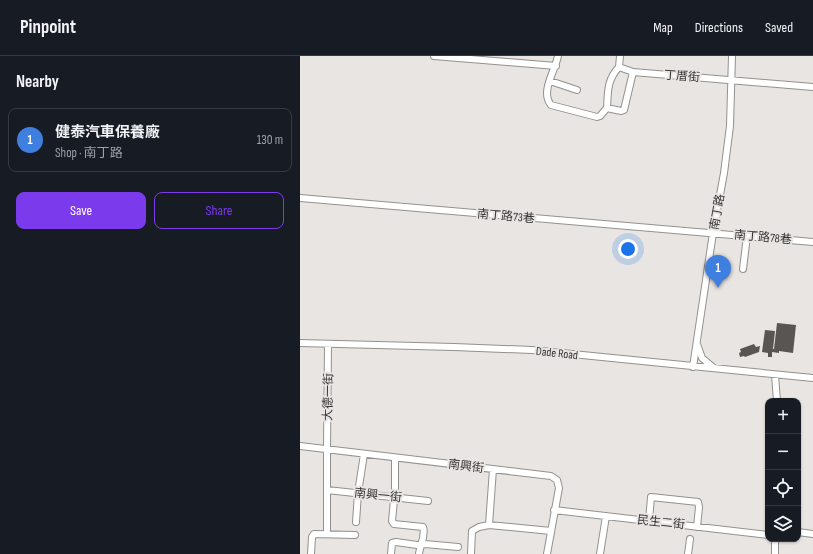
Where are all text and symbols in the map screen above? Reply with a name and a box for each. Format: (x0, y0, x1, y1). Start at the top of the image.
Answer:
text: Pinpoint (20, 16, 76, 39)
text: Map (653, 19, 673, 36)
text: Directions (695, 19, 743, 36)
text: Saved (765, 19, 793, 36)
street label: 丁厝街 (663, 68, 700, 85)
text: Nearby (16, 72, 59, 92)
text: 健泰汽車保養廠 (55, 123, 160, 142)
text: 1 (27, 132, 33, 148)
text: 130 m (257, 132, 283, 148)
text: Shop · 南丁路 (55, 145, 123, 161)
button: Save (16, 192, 146, 229)
button: Share (154, 192, 284, 229)
street label: 南丁路 (707, 193, 728, 231)
street label: 南丁路73巷 (476, 207, 535, 226)
street label: 南丁路78巷 (733, 227, 793, 247)
your location (618, 239, 638, 259)
pin: 1 (705, 255, 731, 288)
street label: Dade Road (535, 344, 579, 363)
street label: 大德一街 (321, 373, 336, 421)
map controls (765, 398, 801, 542)
button: + (765, 398, 801, 434)
button: − (765, 434, 801, 470)
street label: 南興街 (447, 457, 485, 476)
button: locate (765, 470, 801, 506)
street label: 南興一街 (353, 486, 403, 505)
button: layers (765, 506, 801, 542)
street label: 民生二街 (636, 513, 686, 532)

